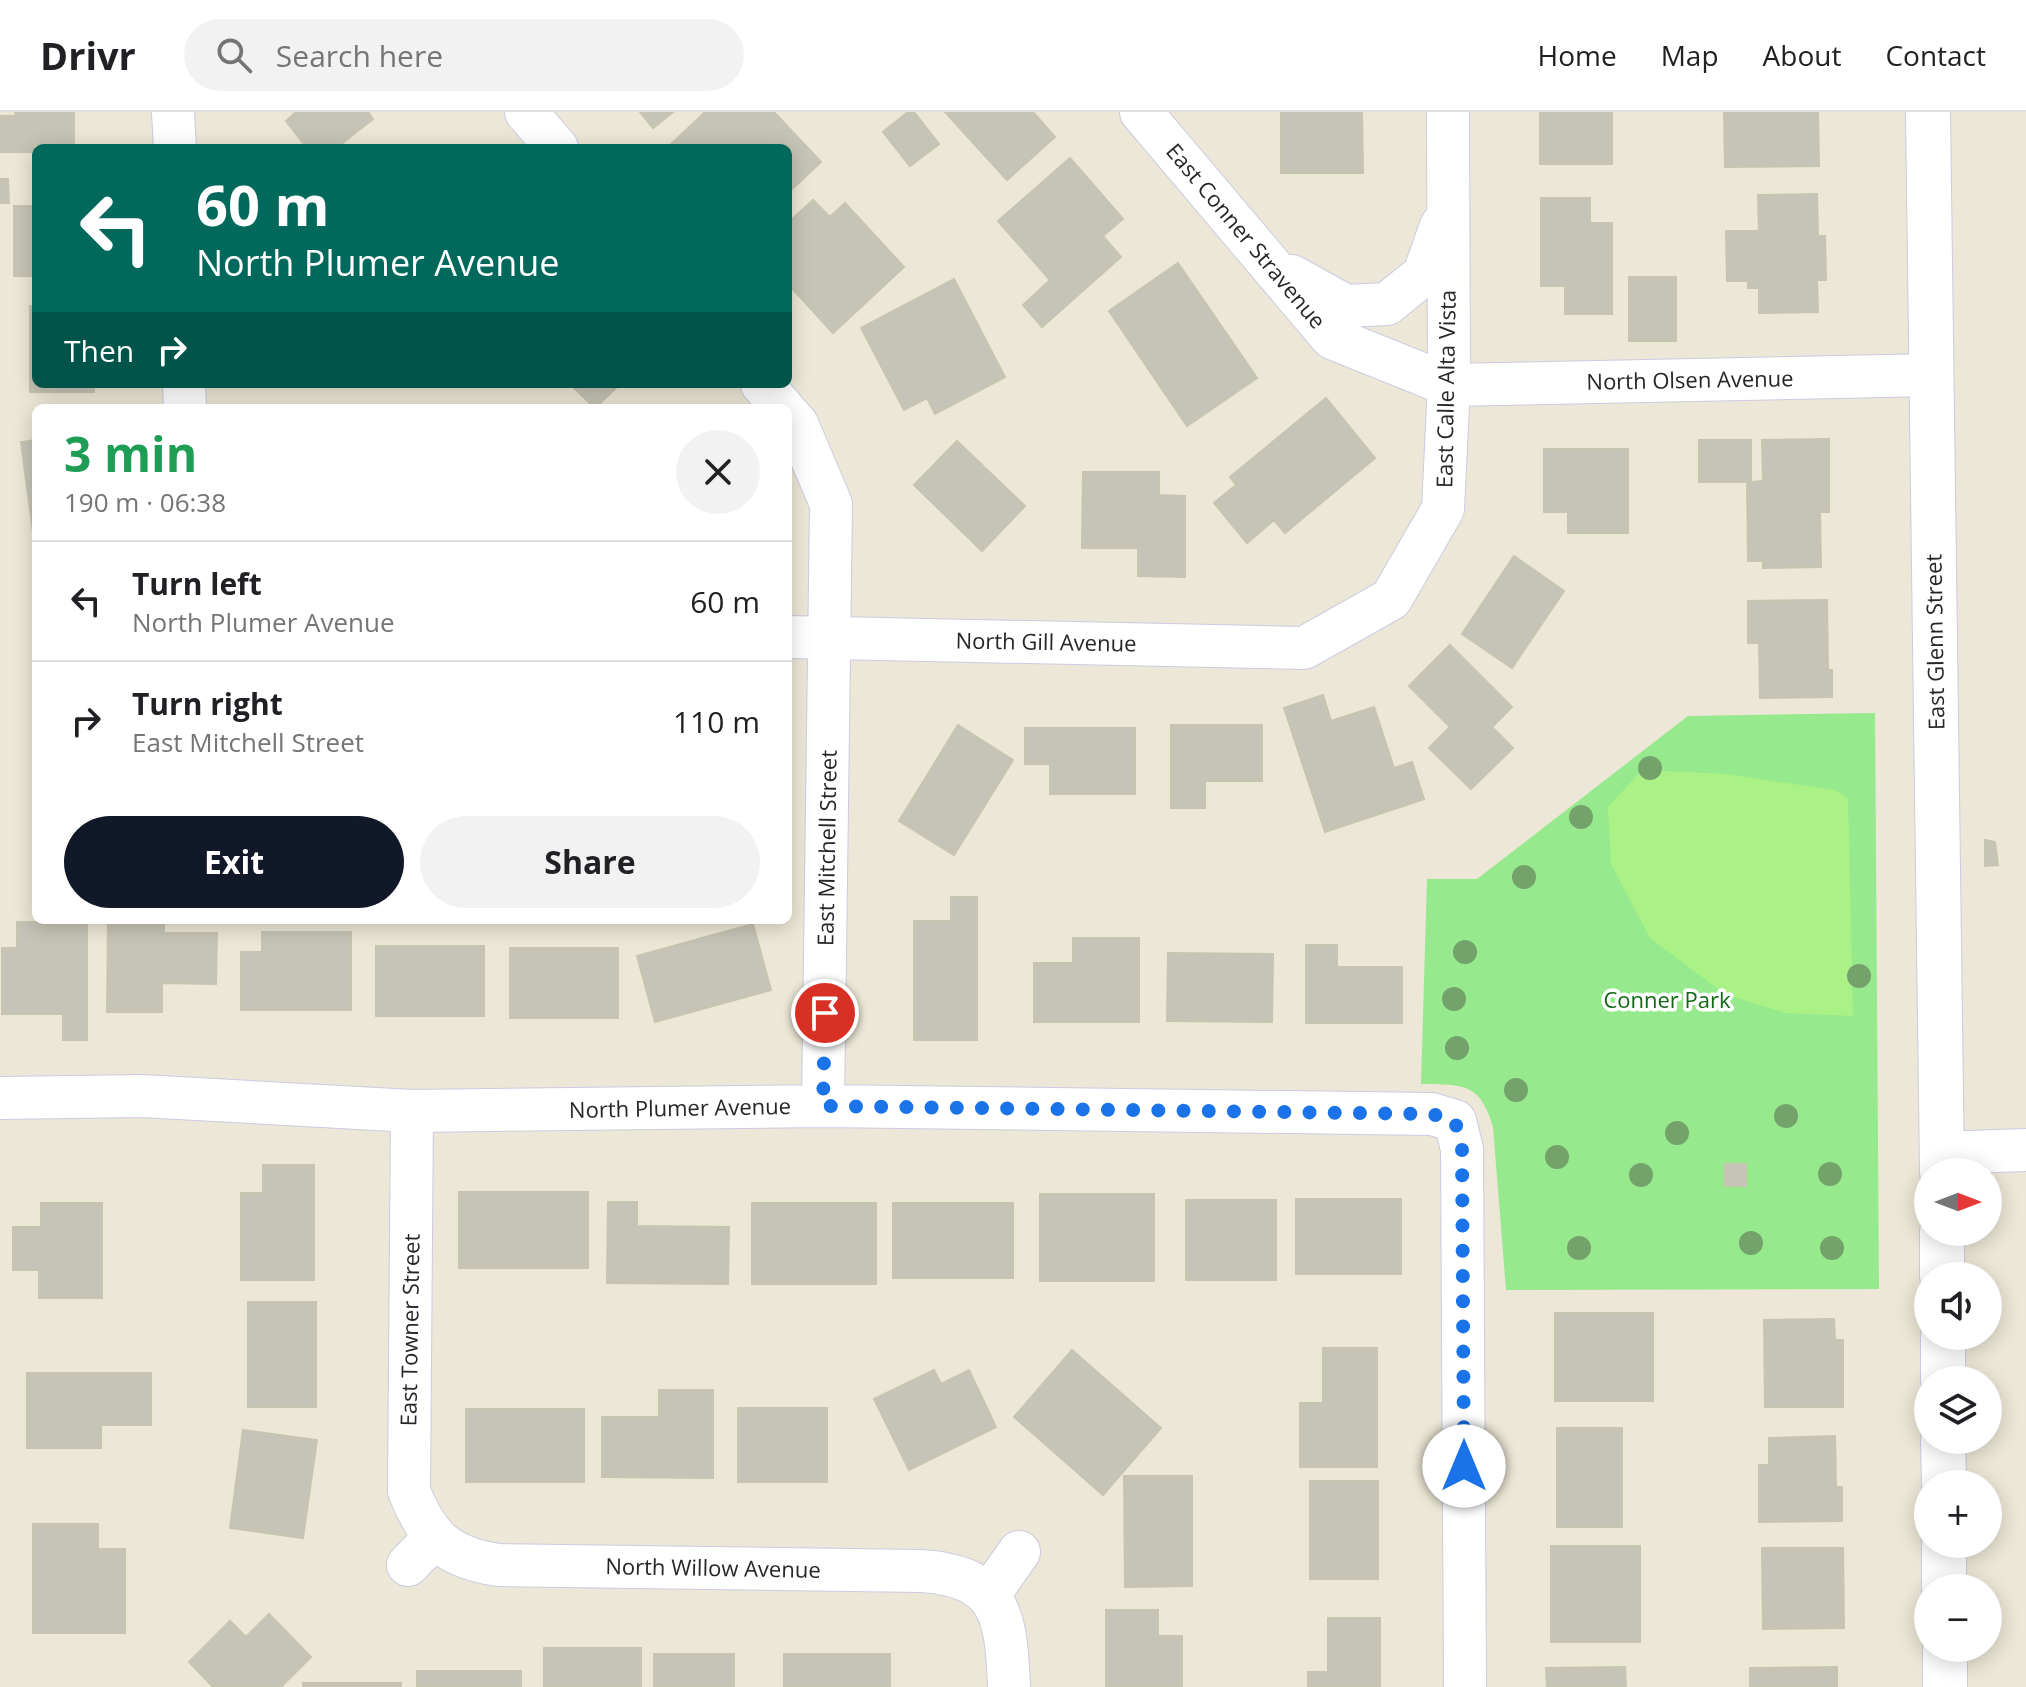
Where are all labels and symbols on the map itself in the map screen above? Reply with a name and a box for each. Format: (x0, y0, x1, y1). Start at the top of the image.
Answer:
street label: East Conner Stravenue (1160, 136, 1333, 334)
street label: East Calle Alta Vista (1428, 290, 1462, 488)
street label: North Olsen Avenue (1586, 362, 1794, 396)
street label: East Glenn Street (1917, 553, 1951, 731)
street label: North Gill Avenue (955, 624, 1137, 658)
street label: East Mitchell Street (809, 749, 843, 946)
pin (791, 979, 859, 1047)
park label: Conner Park (1603, 984, 1731, 1014)
street label: North Plumer Avenue (569, 1090, 791, 1124)
north arrow (1914, 1158, 2002, 1246)
street label: East Towner Street (392, 1233, 426, 1427)
position arrow (1422, 1424, 1506, 1508)
street label: North Willow Avenue (605, 1550, 821, 1584)

